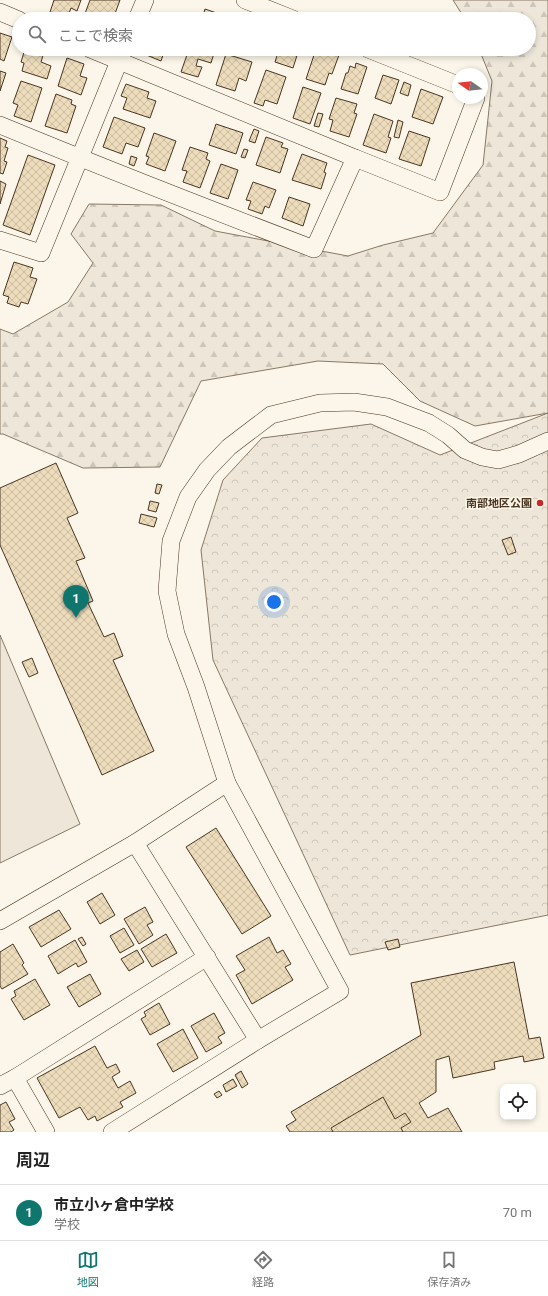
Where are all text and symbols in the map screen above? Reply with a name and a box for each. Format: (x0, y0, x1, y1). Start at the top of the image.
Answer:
search box (12, 12, 536, 56)
icon: search (26, 23, 48, 45)
text: ここで検索 (58, 27, 133, 45)
north arrow (452, 68, 488, 104)
place label: 南部地区公園 (466, 497, 532, 510)
marker: 南部地区公園 (535, 498, 545, 508)
pin: 1 (63, 585, 89, 618)
your location (264, 592, 284, 612)
map controls (500, 1084, 536, 1120)
button: locate (500, 1084, 536, 1120)
text: 周辺 (16, 1150, 50, 1170)
text: 市立小ヶ倉中学校 (54, 1196, 174, 1214)
text: 1 (25, 1205, 33, 1220)
text: 70 m (503, 1205, 532, 1220)
text: 学校 (54, 1217, 80, 1232)
tab: 地図 (77, 1249, 99, 1289)
tab: 経路 (252, 1249, 274, 1289)
tab: 保存済み (427, 1249, 471, 1289)

